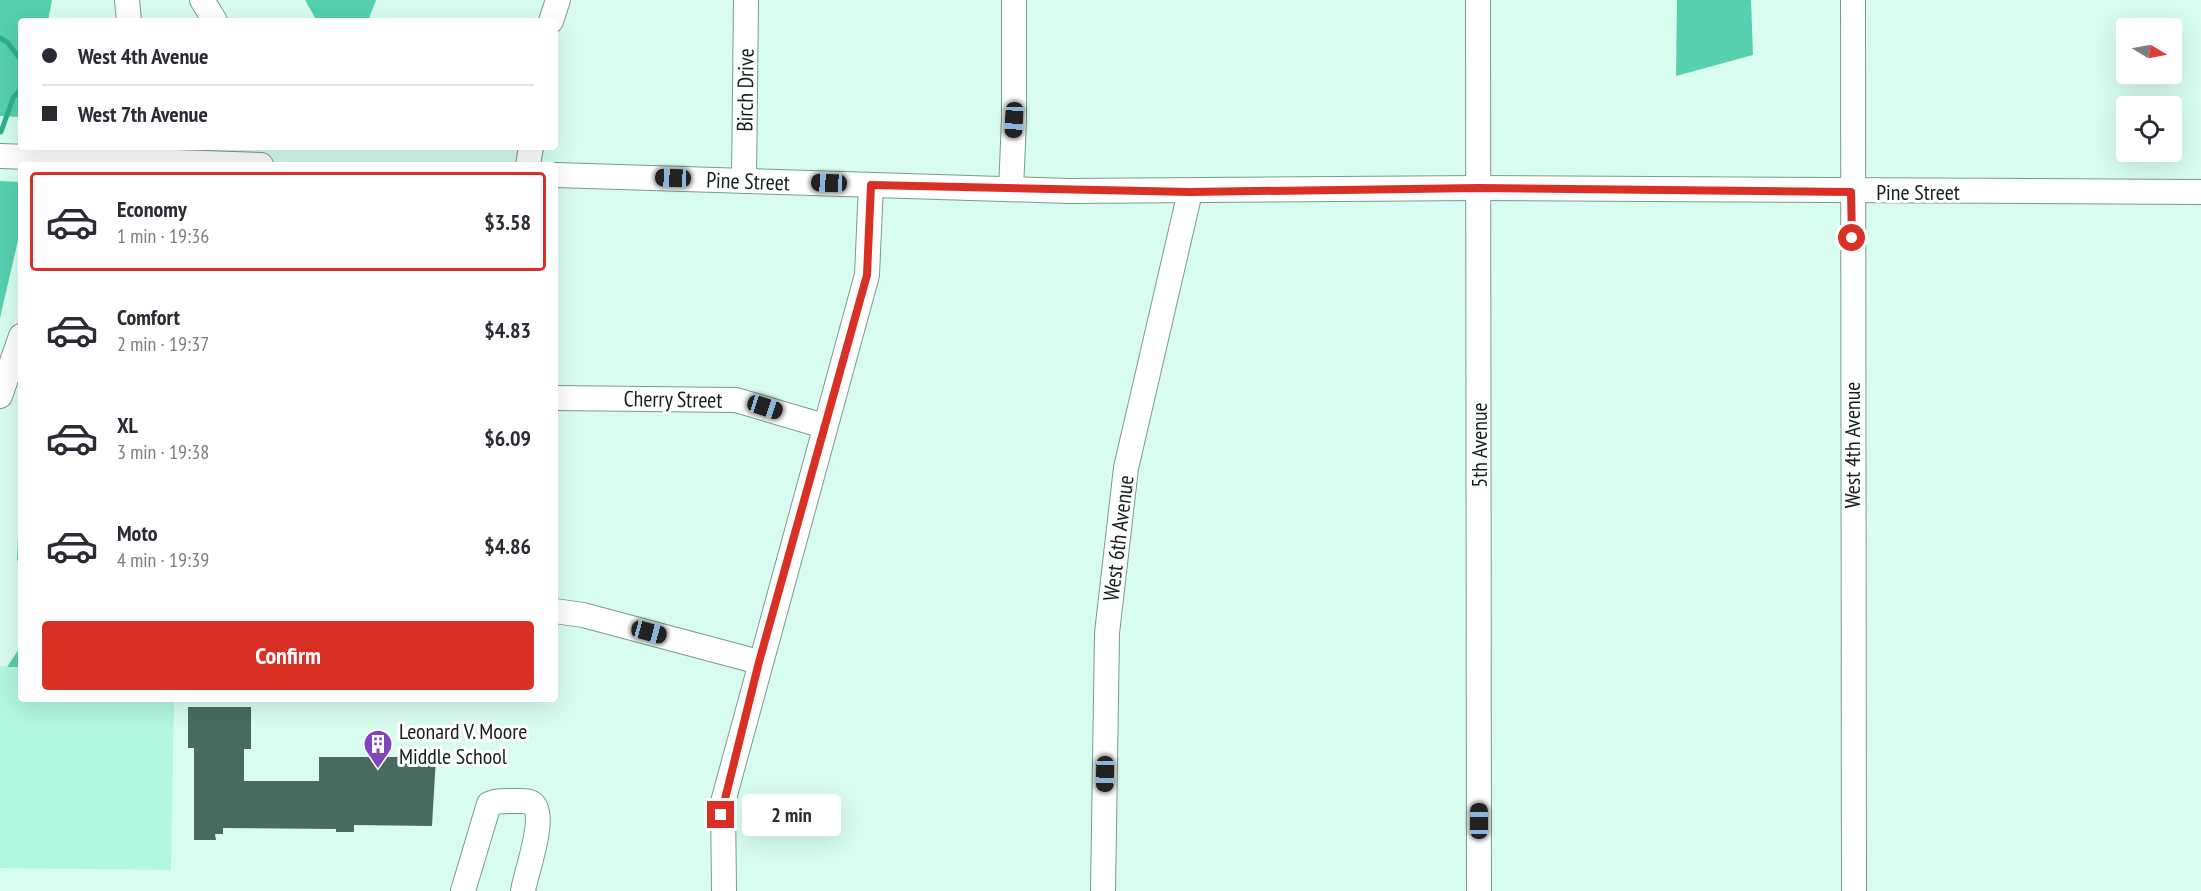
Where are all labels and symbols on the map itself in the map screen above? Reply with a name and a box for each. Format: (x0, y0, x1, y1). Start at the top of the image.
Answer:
north arrow (2116, 18, 2182, 84)
street label: Birch Drive (730, 48, 760, 132)
car (1004, 102, 1024, 138)
street label: Pine Street (706, 166, 790, 196)
car (655, 168, 691, 188)
car (811, 173, 847, 193)
street label: Pine Street (1876, 178, 1960, 206)
route start (1838, 224, 1865, 251)
street label: West 4th Avenue (1838, 382, 1866, 508)
street label: Cherry Street (623, 384, 723, 414)
car (745, 393, 785, 421)
street label: 5th Avenue (1465, 402, 1493, 488)
street label: West 6th Avenue (1096, 473, 1140, 603)
car (629, 619, 669, 645)
place label: Leonard V. Moore Middle School (399, 717, 527, 770)
building icon: Leonard V. Moore Middle School (362, 728, 394, 770)
car (1096, 756, 1114, 792)
callout: 2 min (742, 794, 841, 836)
route end (707, 801, 734, 828)
car (1470, 803, 1488, 839)

